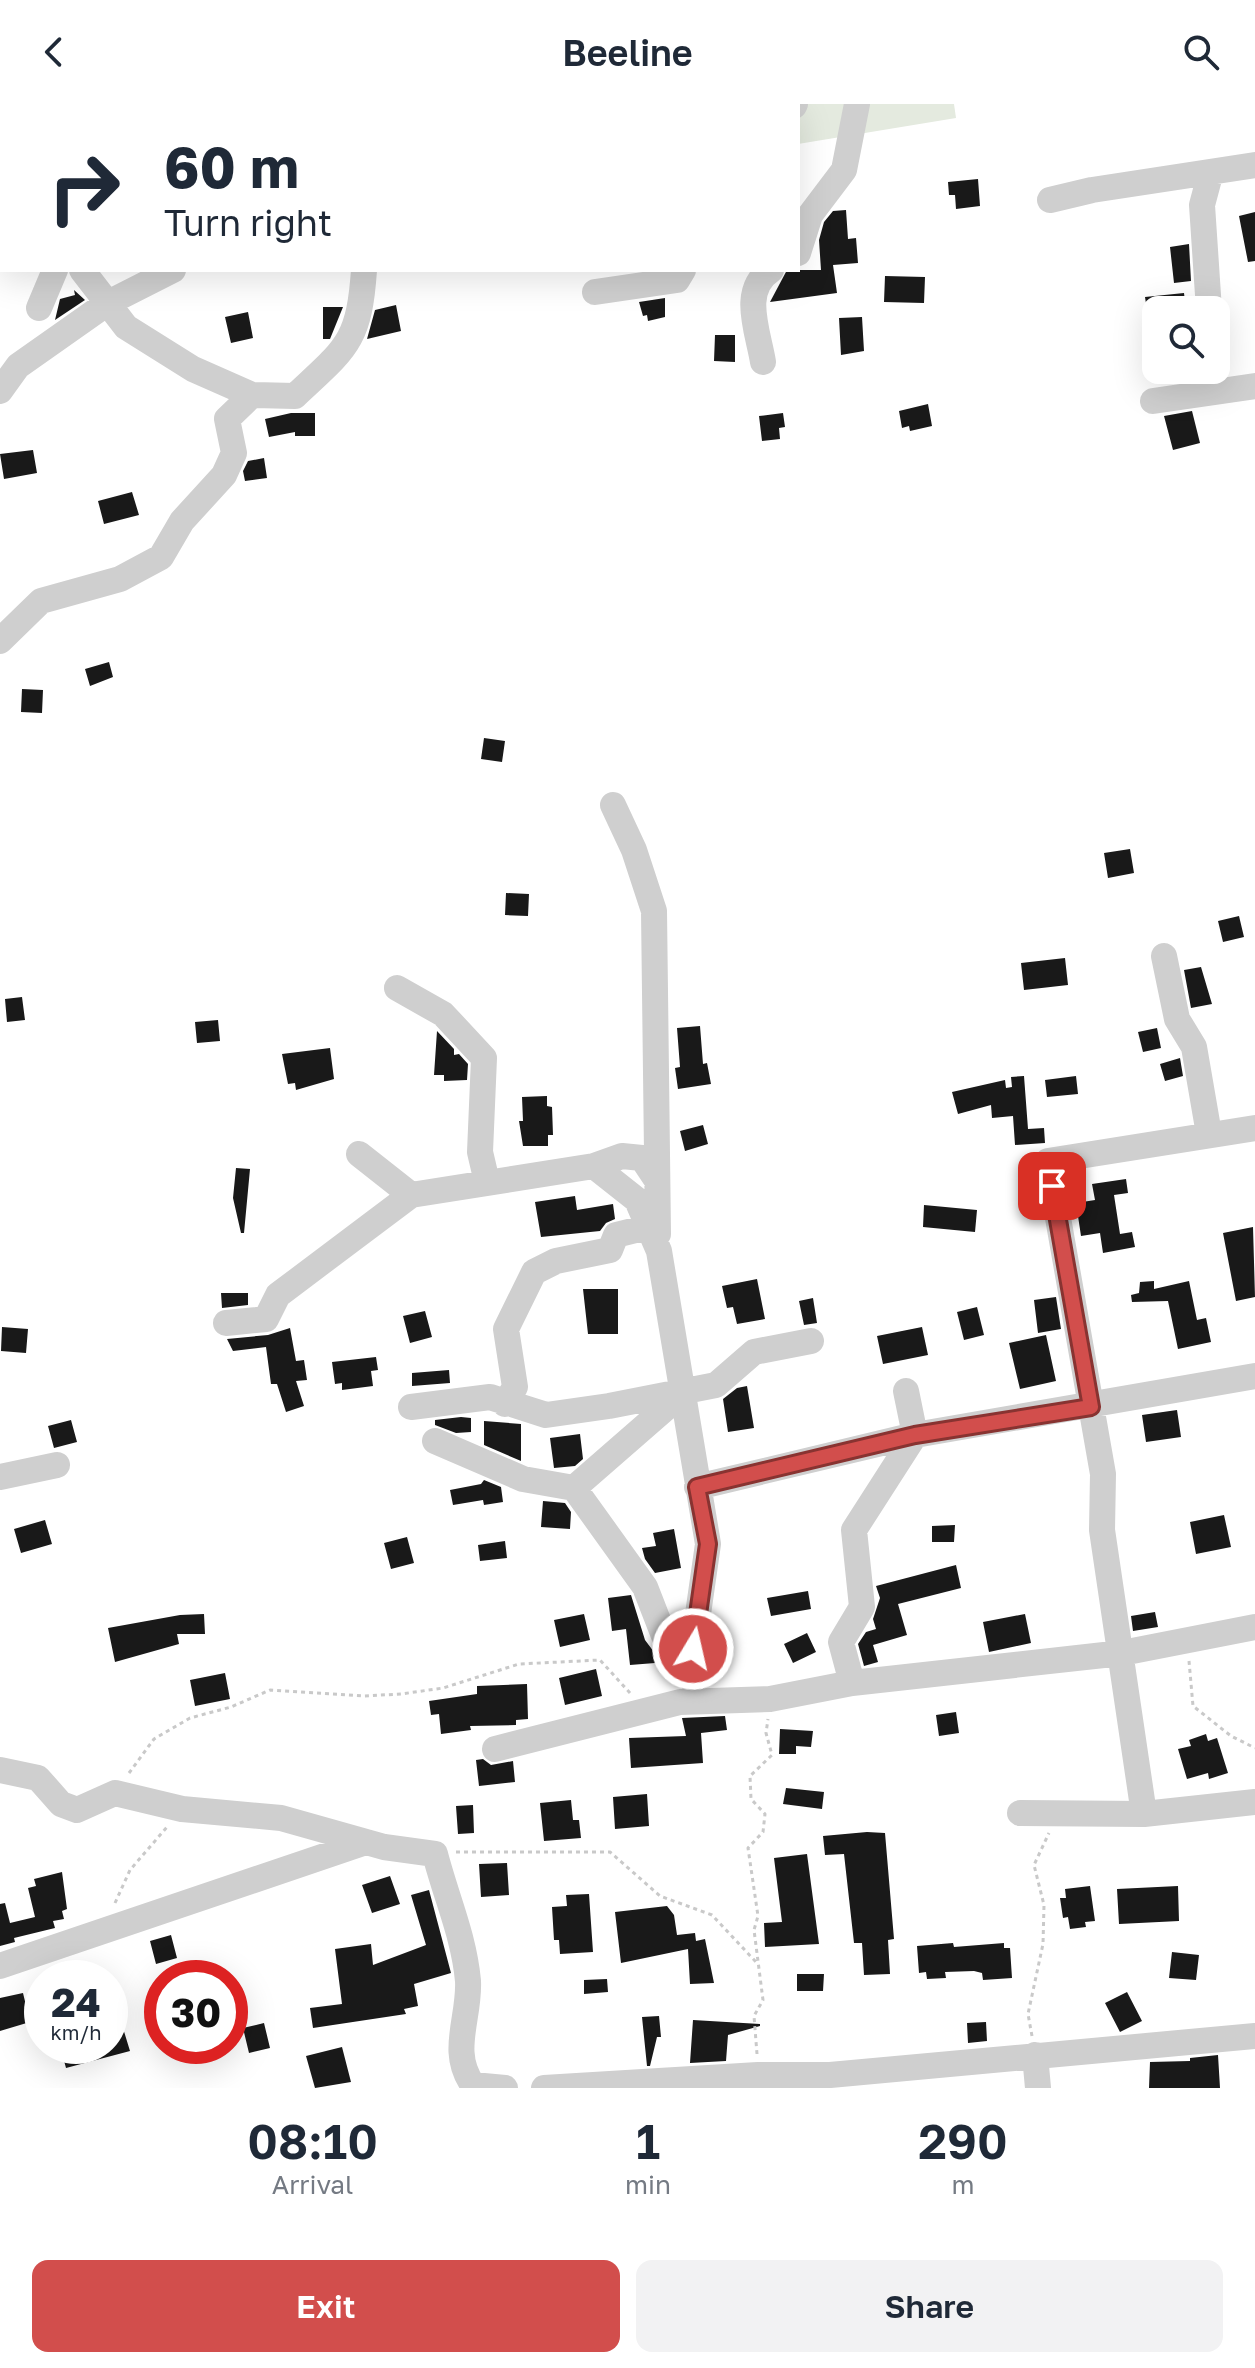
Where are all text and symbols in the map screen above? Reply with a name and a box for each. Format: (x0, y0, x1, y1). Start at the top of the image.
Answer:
icon: back (32, 30, 76, 74)
icon: search (1179, 30, 1223, 74)
text: Beeline (562, 31, 693, 74)
text: 60 m (164, 133, 299, 200)
icon: right (32, 136, 136, 240)
text: Turn right (164, 201, 332, 244)
map controls (1142, 296, 1230, 384)
button: search (1142, 296, 1230, 384)
pin (1018, 1152, 1086, 1220)
icon: arrive (1030, 1164, 1074, 1208)
position arrow (651, 1607, 735, 1691)
speed limit sign: 30 (144, 1960, 248, 2064)
text: 24 (51, 1978, 101, 2026)
text: km/h (51, 2020, 101, 2044)
text: 08:10 (247, 2112, 378, 2170)
text: 1 (636, 2112, 660, 2170)
text: 290 (918, 2112, 1008, 2170)
text: Arrival (272, 2169, 353, 2200)
text: min (625, 2169, 671, 2200)
text: m (952, 2169, 975, 2200)
button: Exit (32, 2260, 620, 2352)
button: Share (636, 2260, 1223, 2352)

